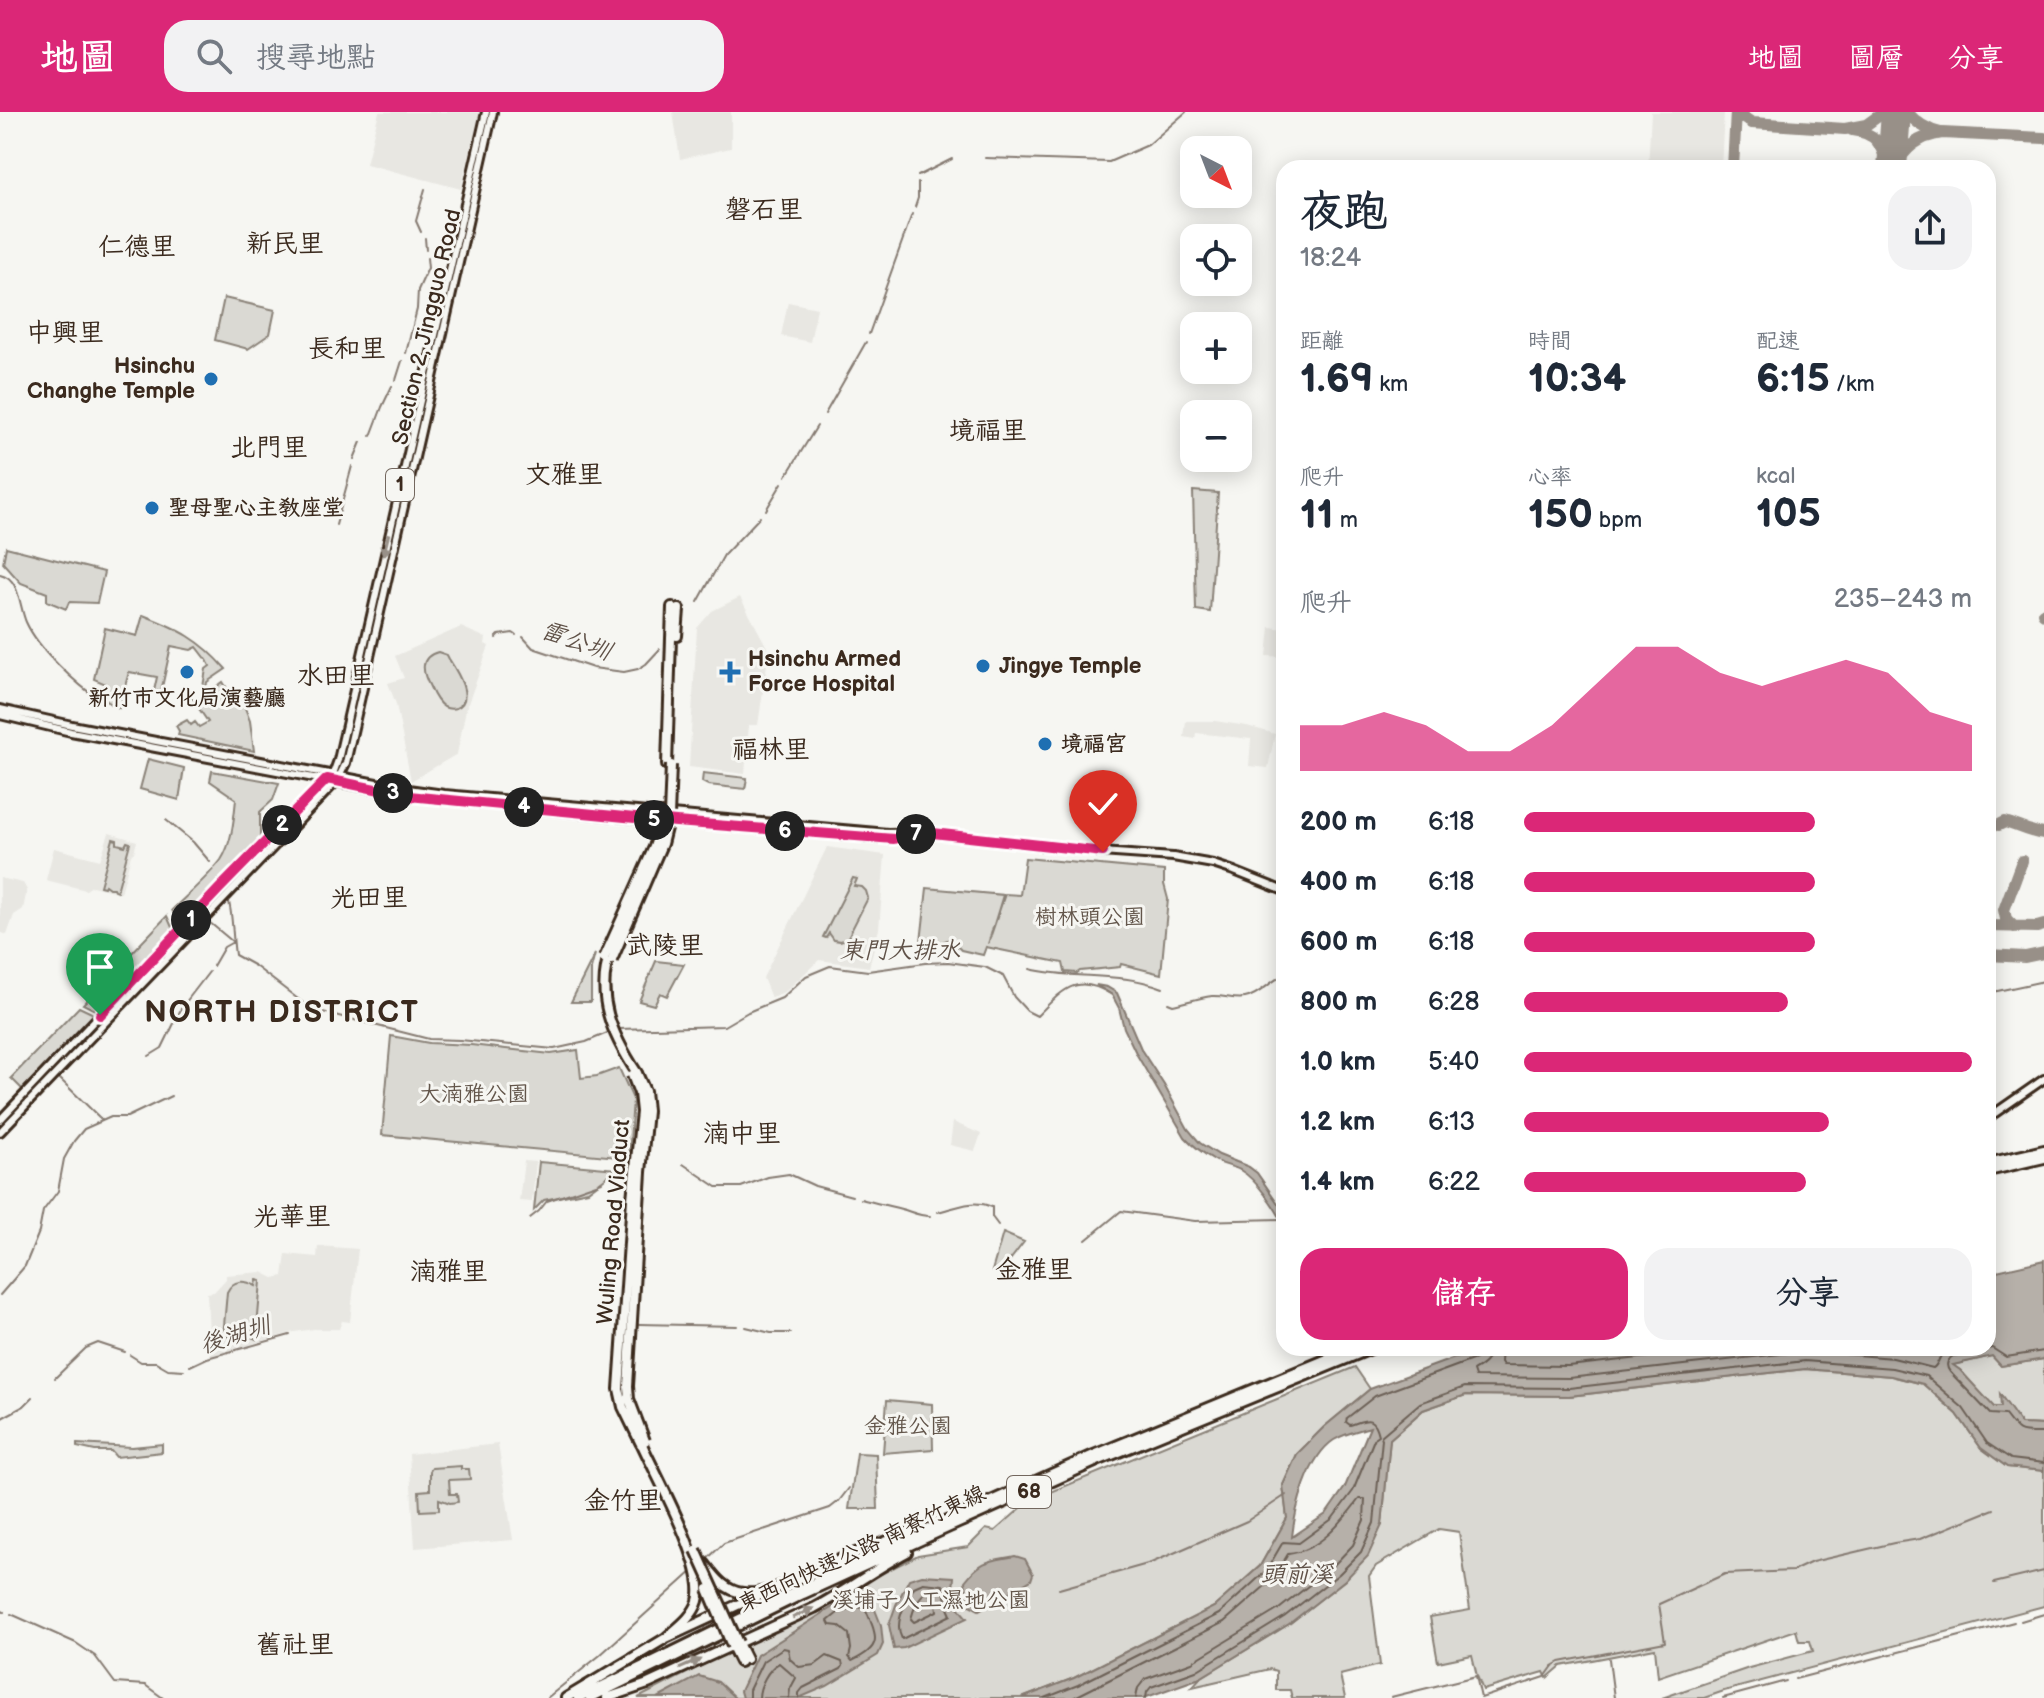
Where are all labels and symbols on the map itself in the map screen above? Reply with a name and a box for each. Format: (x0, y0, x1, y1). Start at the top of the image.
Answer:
north arrow (1180, 136, 1252, 208)
district label: 磐石里 (725, 195, 803, 226)
street label: Section 2, Jingguo Road (387, 206, 467, 448)
district label: 新民里 (246, 229, 324, 260)
district label: 仁德里 (98, 232, 176, 263)
district label: 中興里 (26, 318, 104, 349)
district label: 長和里 (308, 334, 386, 365)
place label: Hsinchu Changhe Temple (27, 353, 195, 405)
marker: Hsinchu Changhe Temple (202, 370, 220, 388)
district label: 境福里 (949, 416, 1027, 447)
district label: 北門里 (230, 433, 308, 464)
district label: 文雅里 (525, 460, 603, 491)
road number: 1 (386, 469, 414, 501)
place label: 聖母聖心主教座堂 (168, 495, 344, 522)
marker: 聖母聖心主教座堂 (143, 499, 161, 517)
one-way arrow (379, 532, 392, 557)
water label: 雷公圳 (537, 616, 618, 667)
place label: Hsinchu Armed Force Hospital (748, 646, 901, 698)
place label: Jingye Temple (999, 653, 1141, 680)
marker: Jingye Temple (974, 657, 992, 675)
district label: 水田里 (297, 661, 375, 692)
marker: Hsinchu Armed Force Hospital (719, 661, 741, 683)
marker: 新竹市文化局演藝廳 (178, 663, 196, 681)
place label: 新竹市文化局演藝廳 (88, 685, 286, 712)
place label: 境福宮 (1061, 731, 1127, 758)
district label: 福林里 (732, 735, 810, 766)
marker: 境福宮 (1036, 735, 1054, 753)
pin (1069, 770, 1137, 852)
pin: 3 (373, 773, 413, 813)
pin: 4 (504, 787, 544, 827)
pin: 5 (634, 800, 674, 840)
pin: 2 (262, 805, 302, 845)
pin: 6 (765, 811, 805, 851)
pin: 7 (896, 814, 936, 854)
district label: 光田里 (330, 883, 408, 914)
pin: 1 (171, 900, 211, 940)
park label: 樹林頭公園 (1035, 904, 1145, 931)
district label: 武陵里 (626, 931, 704, 962)
pin (66, 933, 134, 1015)
water label: 東門大排水 (840, 936, 961, 965)
district label: NORTH DISTRICT (144, 995, 420, 1031)
park label: 大湳雅公園 (419, 1081, 529, 1108)
street label: Wuling Road Viaduct (592, 1118, 636, 1326)
district label: 湳中里 (703, 1119, 781, 1150)
district label: 光華里 (253, 1202, 331, 1233)
district label: 金雅里 (995, 1255, 1073, 1286)
district label: 湳雅里 (410, 1257, 488, 1288)
water label: 後湖圳 (196, 1310, 277, 1359)
park label: 金雅公園 (864, 1413, 952, 1440)
road number: 68 (1007, 1476, 1051, 1508)
street label: 東西向快速公路 南寮竹東線 (734, 1480, 990, 1618)
district label: 金竹里 (584, 1486, 662, 1517)
water label: 頭前溪 (1261, 1560, 1335, 1589)
park label: 溪埔子人工濕地公園 (832, 1587, 1030, 1614)
one-way arrow (791, 1606, 815, 1620)
district label: 舊社里 (256, 1630, 334, 1661)
one-way arrow (678, 1658, 702, 1671)

